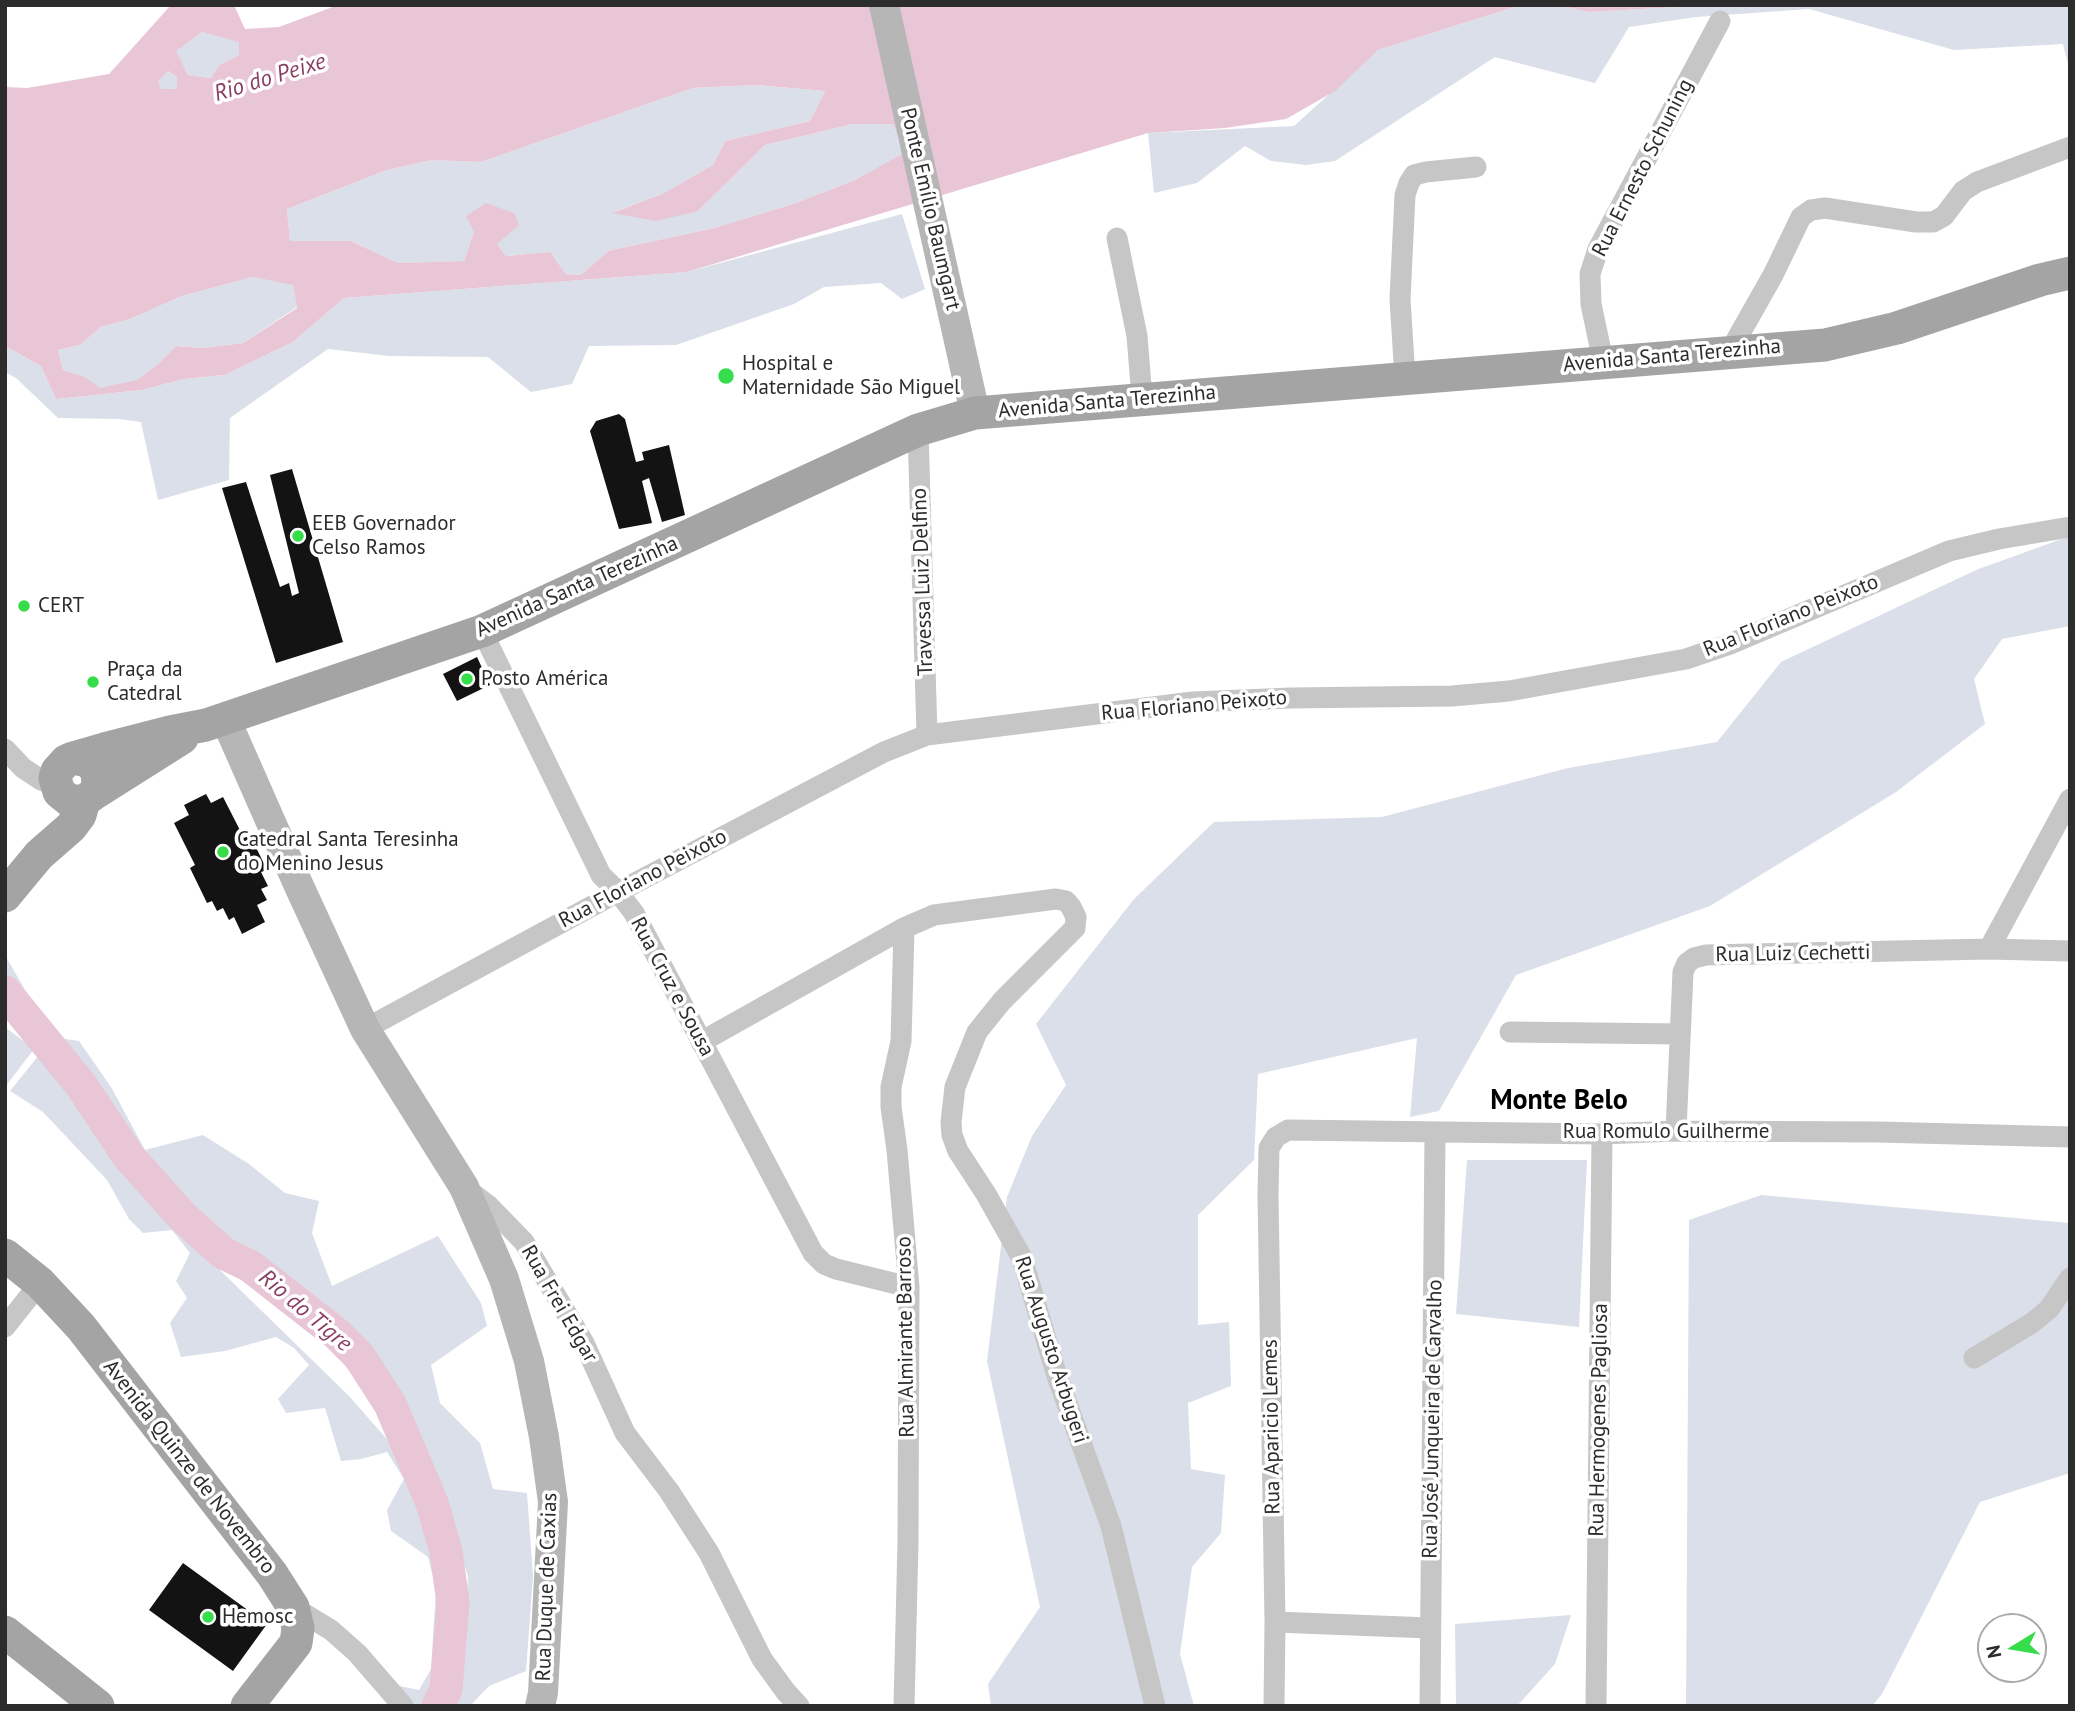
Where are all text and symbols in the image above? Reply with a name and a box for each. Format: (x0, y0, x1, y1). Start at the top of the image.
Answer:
water label: Rio do Peixe (211, 48, 329, 108)
street label: Rua Ernesto Schuning (1587, 75, 1699, 261)
street label: Ponte Emílio Baumgart (894, 105, 966, 313)
street label: Avenida Santa Terezinha (1562, 334, 1782, 378)
place label: Hospital e Maternidade São Miguel (742, 351, 960, 401)
marker: Hospital e Maternidade São Miguel (716, 366, 736, 386)
street label: Avenida Santa Terezinha (997, 380, 1217, 424)
street label: Travessa Luiz Delfino (907, 487, 939, 677)
place label: EEB Governador Celso Ramos (312, 511, 456, 561)
marker: EEB Governador Celso Ramos (290, 528, 306, 544)
street label: Avenida Santa Terezinha (472, 531, 682, 643)
street label: Rua Floriano Peixoto (1700, 569, 1882, 663)
place label: CERT (38, 593, 84, 619)
marker: CERT (16, 598, 32, 614)
place label: Praça da Catedral (107, 657, 183, 707)
place label: Posto América (481, 666, 608, 692)
marker: Posto América (459, 671, 475, 687)
marker: Praça da Catedral (85, 674, 101, 690)
street label: Rua Floriano Peixoto (1100, 685, 1288, 727)
street label: Rua Floriano Peixoto (555, 824, 731, 934)
place label: Catedral Santa Teresinha do Menino Jesus (237, 827, 459, 877)
marker: Catedral Santa Teresinha do Menino Jesus (215, 844, 231, 860)
street label: Rua Cruz e Sousa (625, 913, 719, 1061)
street label: Rua Luiz Cechetti (1715, 940, 1871, 968)
district label: Monte Belo (1490, 1084, 1628, 1118)
street label: Rua Romulo Guilherme (1563, 1119, 1769, 1145)
street label: Rua Almirante Barroso (892, 1236, 920, 1438)
street label: Rua Frei Edgar (515, 1241, 603, 1367)
street label: Rua Augusto Arbugeri (1009, 1253, 1093, 1447)
water label: Rio do Tigre (253, 1264, 357, 1358)
street label: Rua José Junqueira de Carvalho (1418, 1279, 1448, 1559)
street label: Rua Hermogenes Pagliosa (1584, 1303, 1614, 1537)
street label: Rua Aparicio Lemes (1258, 1339, 1286, 1515)
street label: Avenida Quinze de Novembro (98, 1355, 280, 1579)
street label: Rua Duque de Caxias (531, 1492, 563, 1682)
place label: Hemosc (222, 1604, 293, 1630)
marker: Hemosc (200, 1609, 216, 1625)
north arrow (1977, 1613, 2047, 1683)
text: N (1980, 1643, 2006, 1660)

